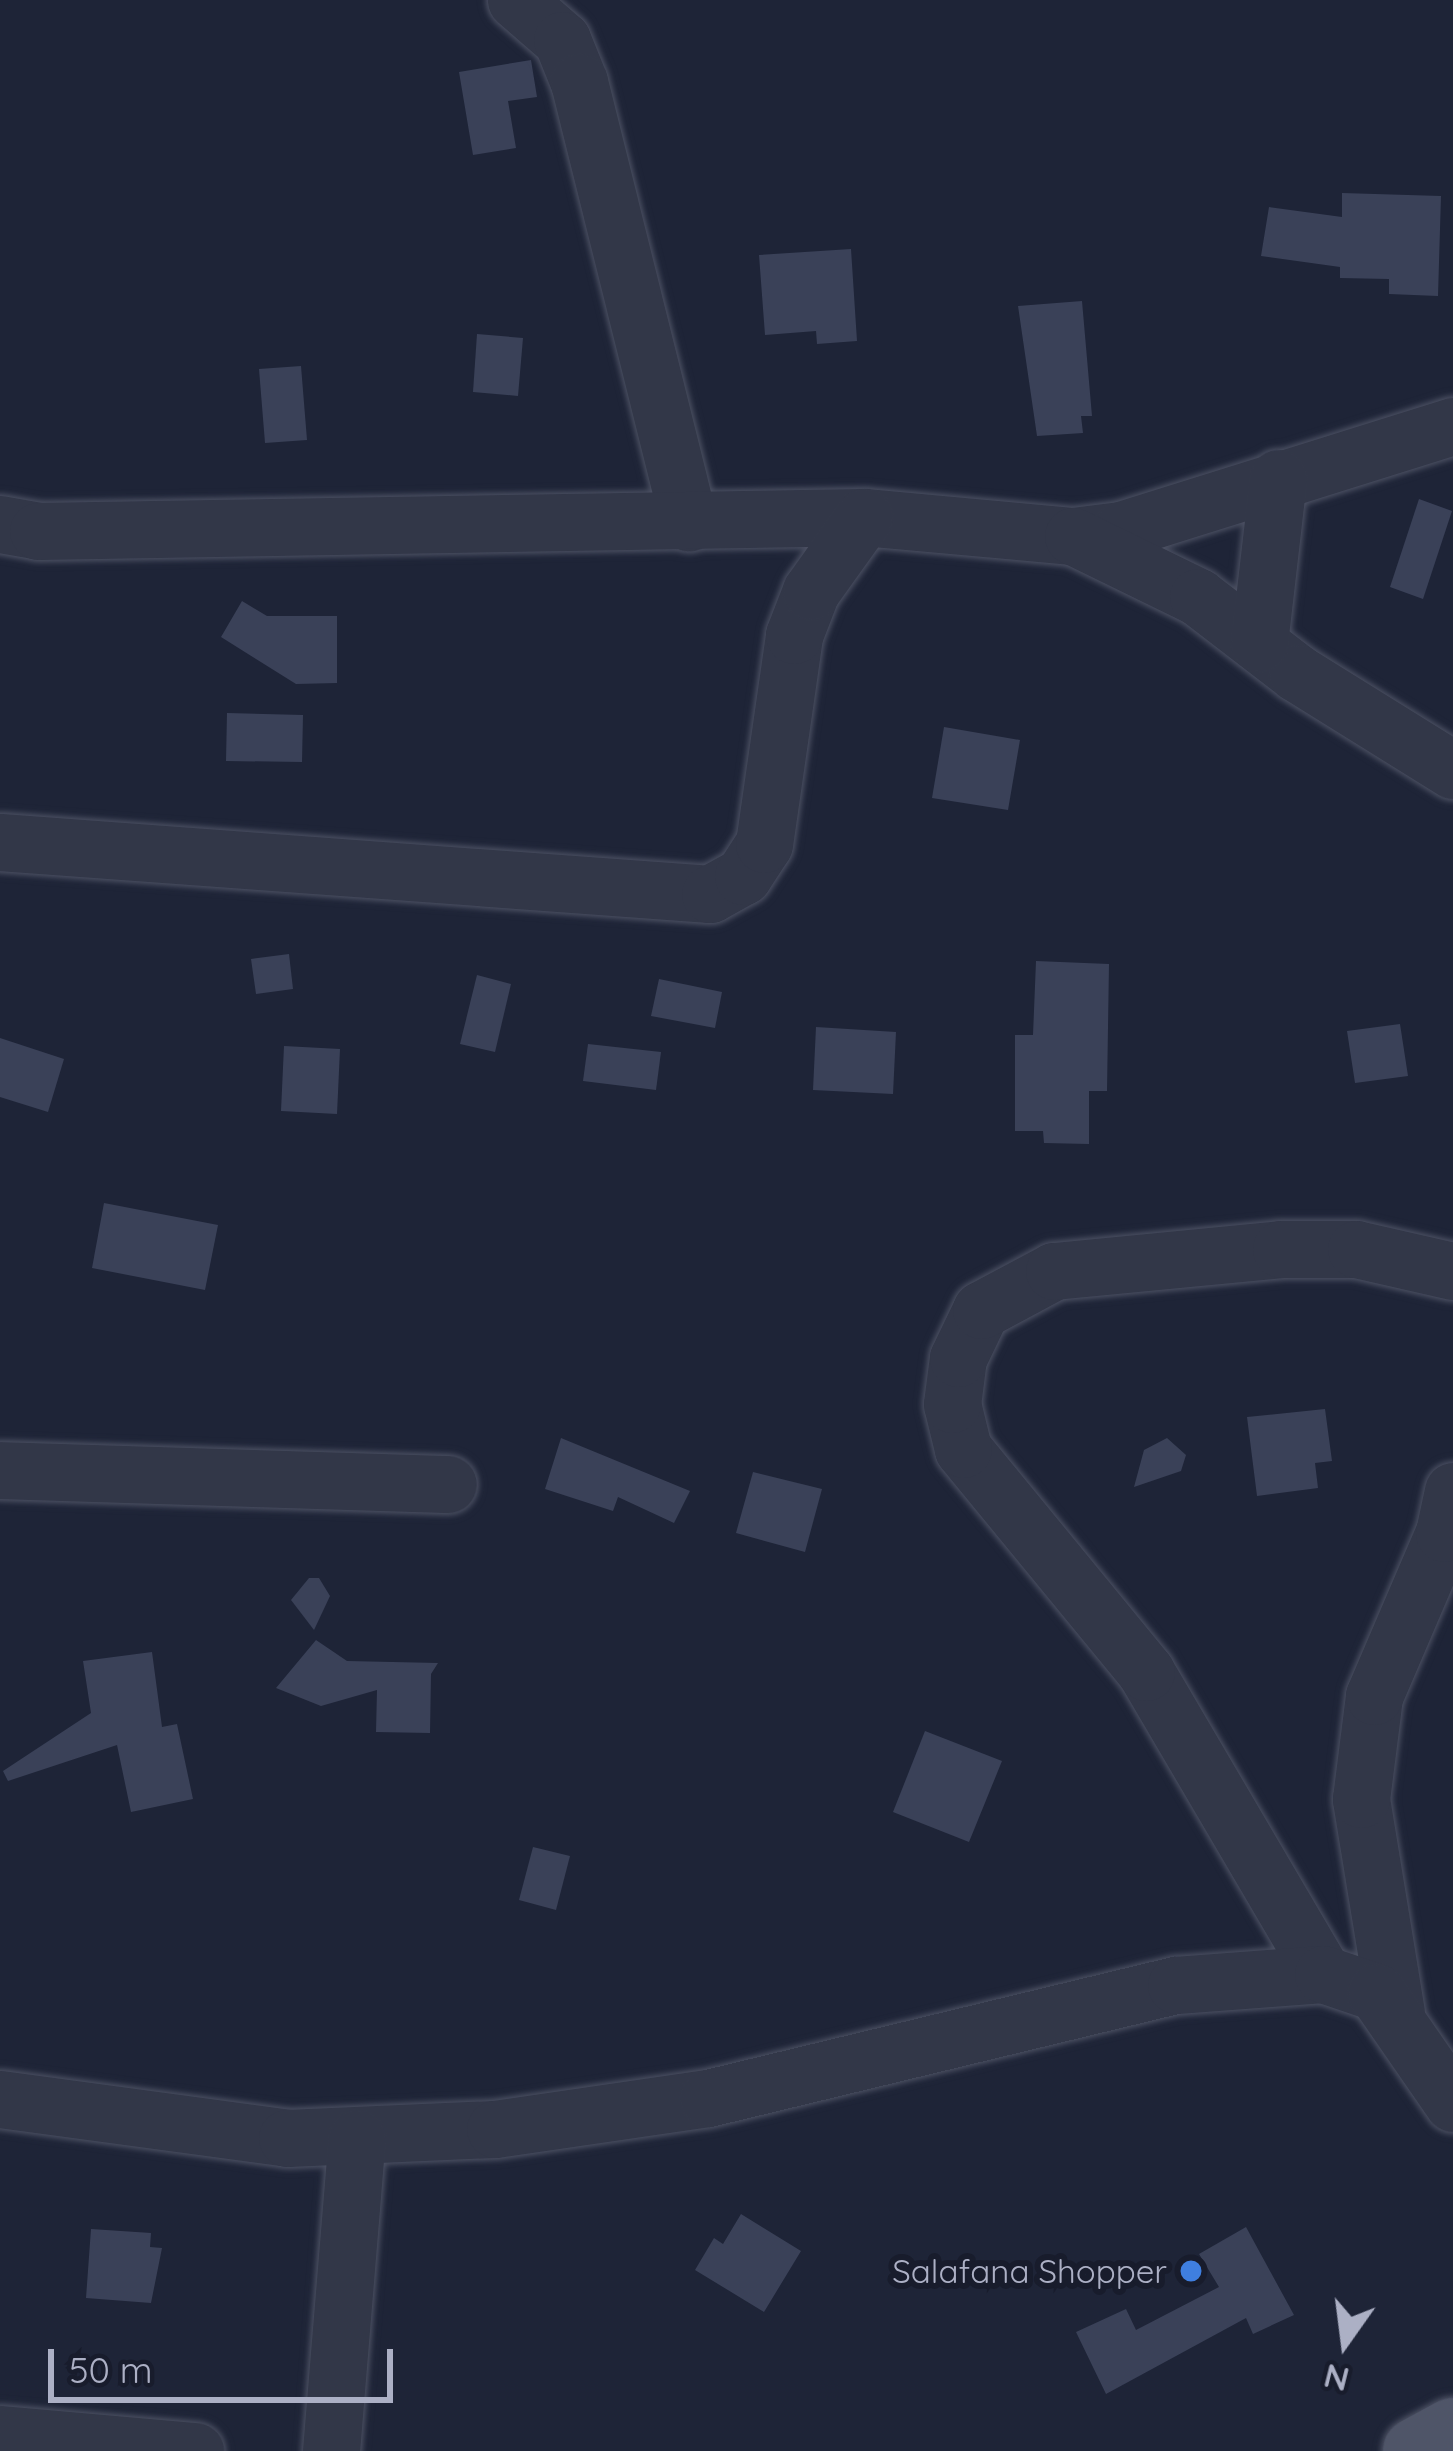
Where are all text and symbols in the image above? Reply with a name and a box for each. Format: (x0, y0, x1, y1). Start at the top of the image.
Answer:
place label: Salafana Shopper (892, 2251, 1167, 2291)
marker: Salafana Shopper (1178, 2258, 1204, 2284)
north arrow (1285, 2283, 1405, 2403)
scale bar (54, 2325, 399, 2399)
text: 50 m (69, 2347, 153, 2392)
text: N (1319, 2356, 1353, 2401)

